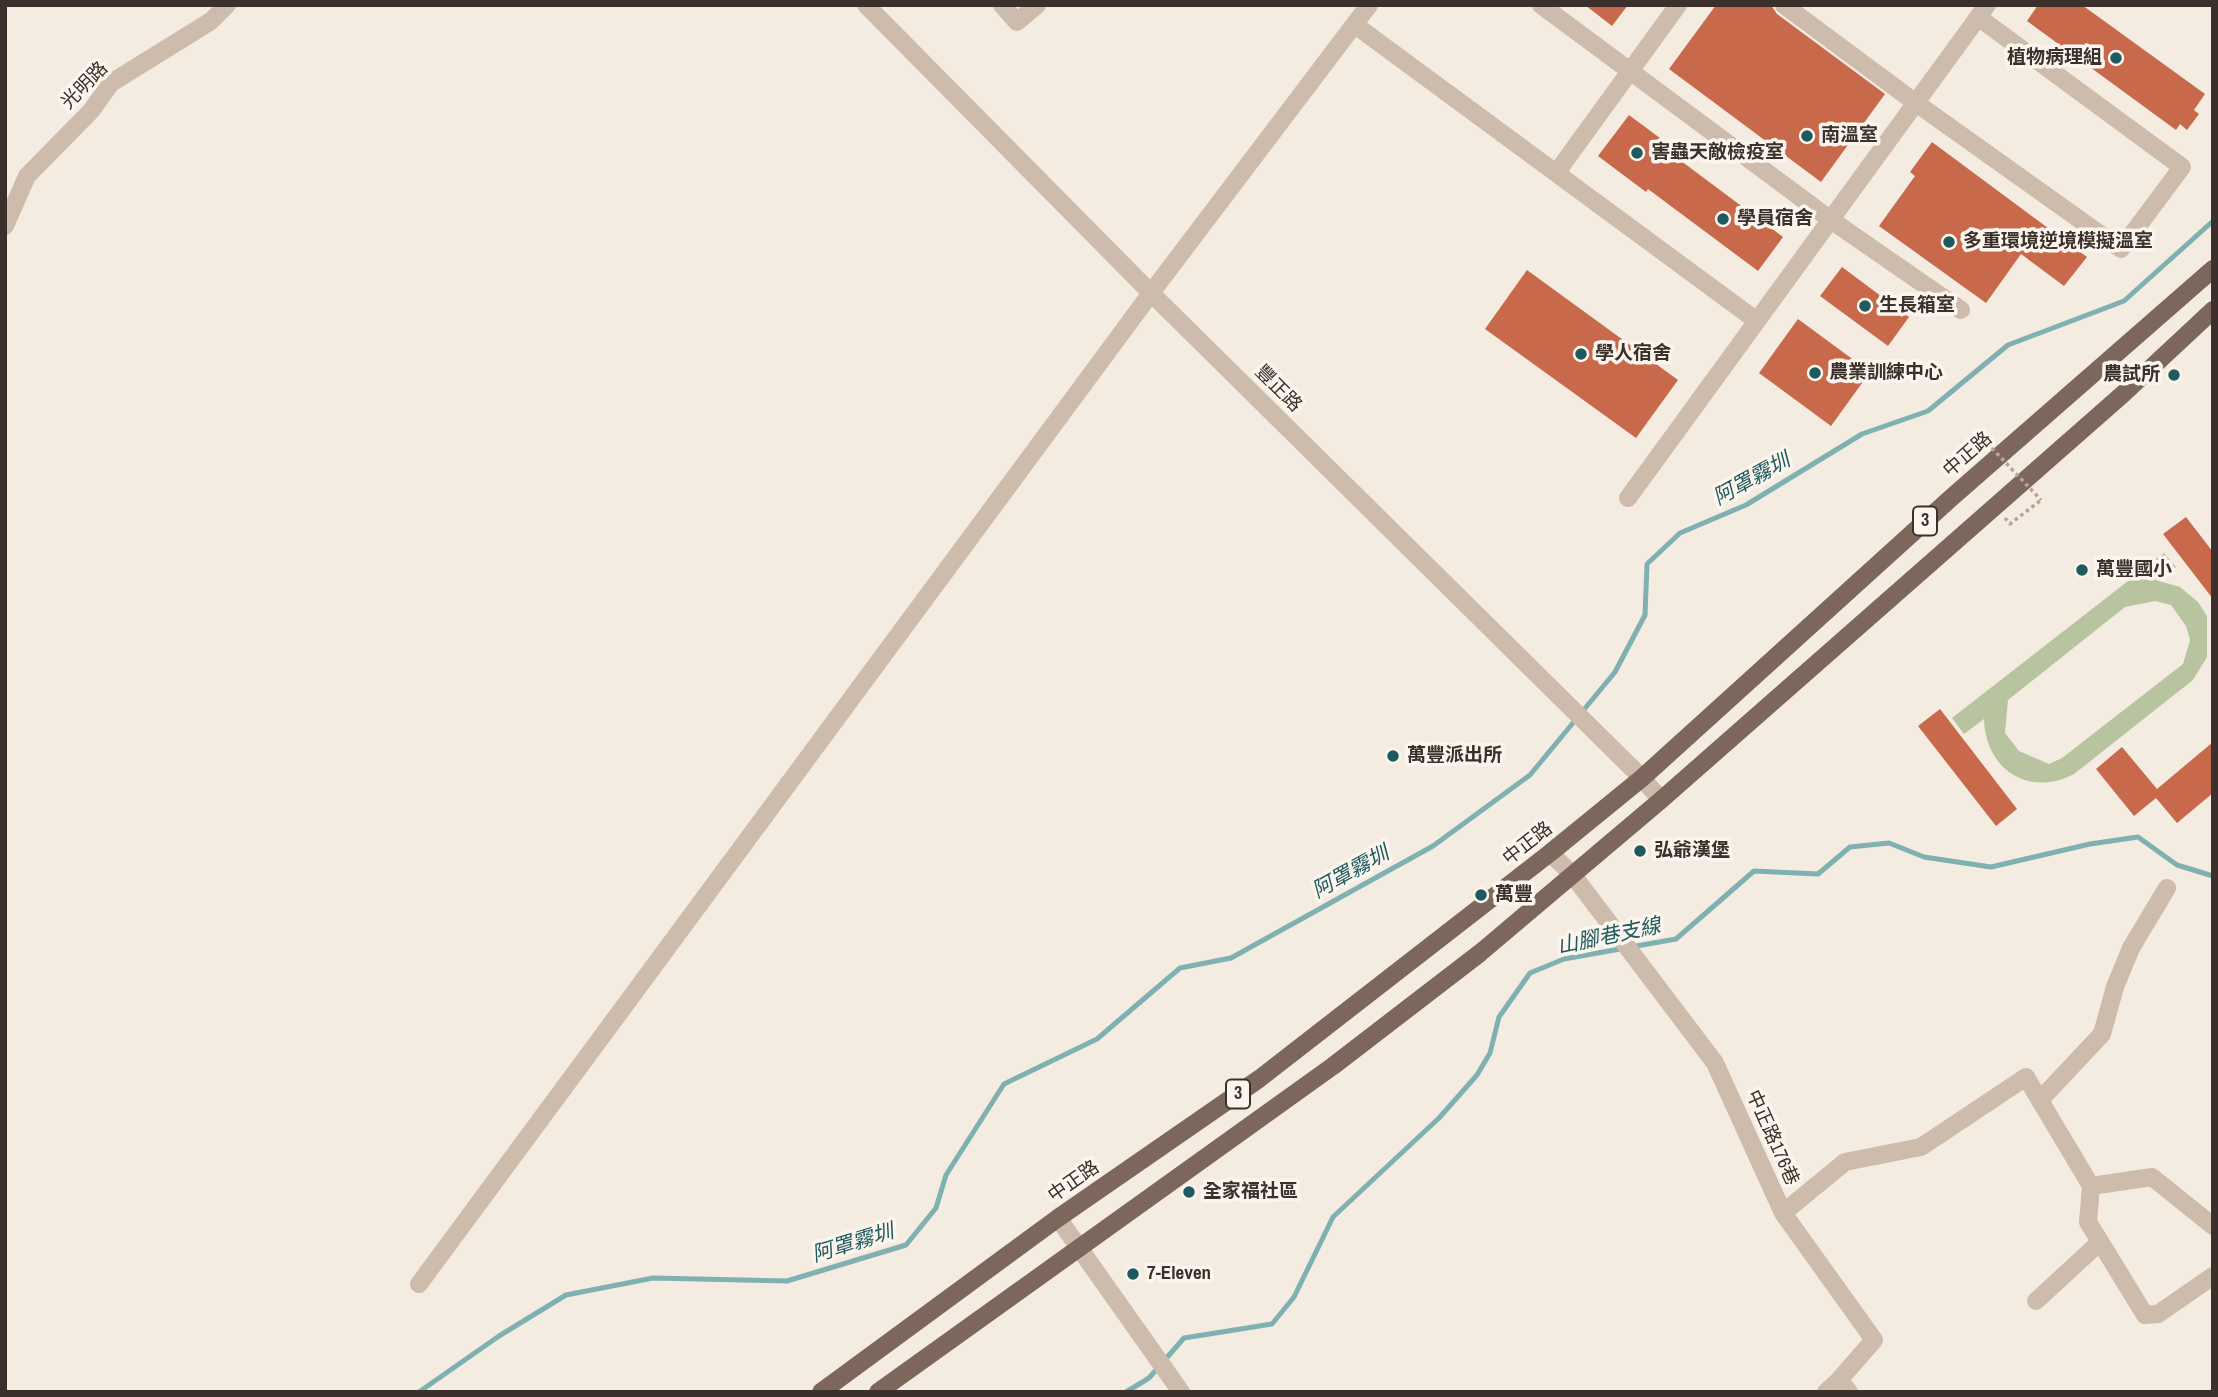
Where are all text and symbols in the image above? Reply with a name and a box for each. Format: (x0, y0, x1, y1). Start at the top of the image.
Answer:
place label: 植物病理組 (2007, 47, 2102, 69)
marker: 植物病理組 (2108, 50, 2124, 66)
street label: 光明路 (57, 58, 113, 114)
place label: 南溫室 (1821, 125, 1878, 147)
marker: 南溫室 (1799, 128, 1815, 144)
place label: 害蟲天敵檢疫室 (1651, 142, 1784, 164)
marker: 害蟲天敵檢疫室 (1629, 145, 1645, 161)
place label: 學員宿舍 (1737, 208, 1813, 230)
marker: 學員宿舍 (1715, 211, 1731, 227)
place label: 多重環境逆境模擬溫室 (1963, 231, 2153, 253)
marker: 多重環境逆境模擬溫室 (1941, 234, 1957, 250)
place label: 生長箱室 (1879, 295, 1955, 317)
marker: 生長箱室 (1857, 298, 1873, 314)
place label: 學人宿舍 (1595, 343, 1671, 365)
marker: 學人宿舍 (1573, 346, 1589, 362)
street label: 豐正路 (1250, 361, 1306, 417)
place label: 農業訓練中心 (1829, 362, 1943, 384)
place label: 農試所 (2103, 364, 2160, 386)
marker: 農業訓練中心 (1807, 365, 1823, 381)
marker: 農試所 (2166, 367, 2182, 383)
street label: 中正路 (1939, 428, 1997, 482)
water label: 阿罩霧圳 (1709, 449, 1795, 511)
road number: 3 (1913, 506, 1937, 536)
place label: 萬豐國小 (2096, 559, 2172, 581)
marker: 萬豐國小 (2074, 562, 2090, 578)
place label: 萬豐派出所 (1407, 745, 1502, 767)
marker: 萬豐派出所 (1385, 748, 1401, 764)
street label: 中正路 (1499, 817, 1557, 871)
place label: 弘爺漢堡 (1654, 840, 1730, 862)
water label: 阿罩霧圳 (1308, 842, 1394, 904)
marker: 弘爺漢堡 (1632, 843, 1648, 859)
place label: 萬豐 (1495, 884, 1533, 906)
marker: 萬豐 (1473, 887, 1489, 903)
water label: 山腳巷支線 (1555, 914, 1663, 960)
road number: 3 (1226, 1079, 1250, 1108)
street label: 中正路176巷 (1741, 1087, 1803, 1189)
street label: 中正路 (1044, 1156, 1104, 1208)
place label: 全家福社區 (1203, 1181, 1298, 1203)
marker: 全家福社區 (1181, 1184, 1197, 1200)
water label: 阿罩霧圳 (809, 1220, 897, 1268)
place label: 7-Eleven (1147, 1263, 1211, 1285)
marker: 7-Eleven (1125, 1266, 1141, 1282)

